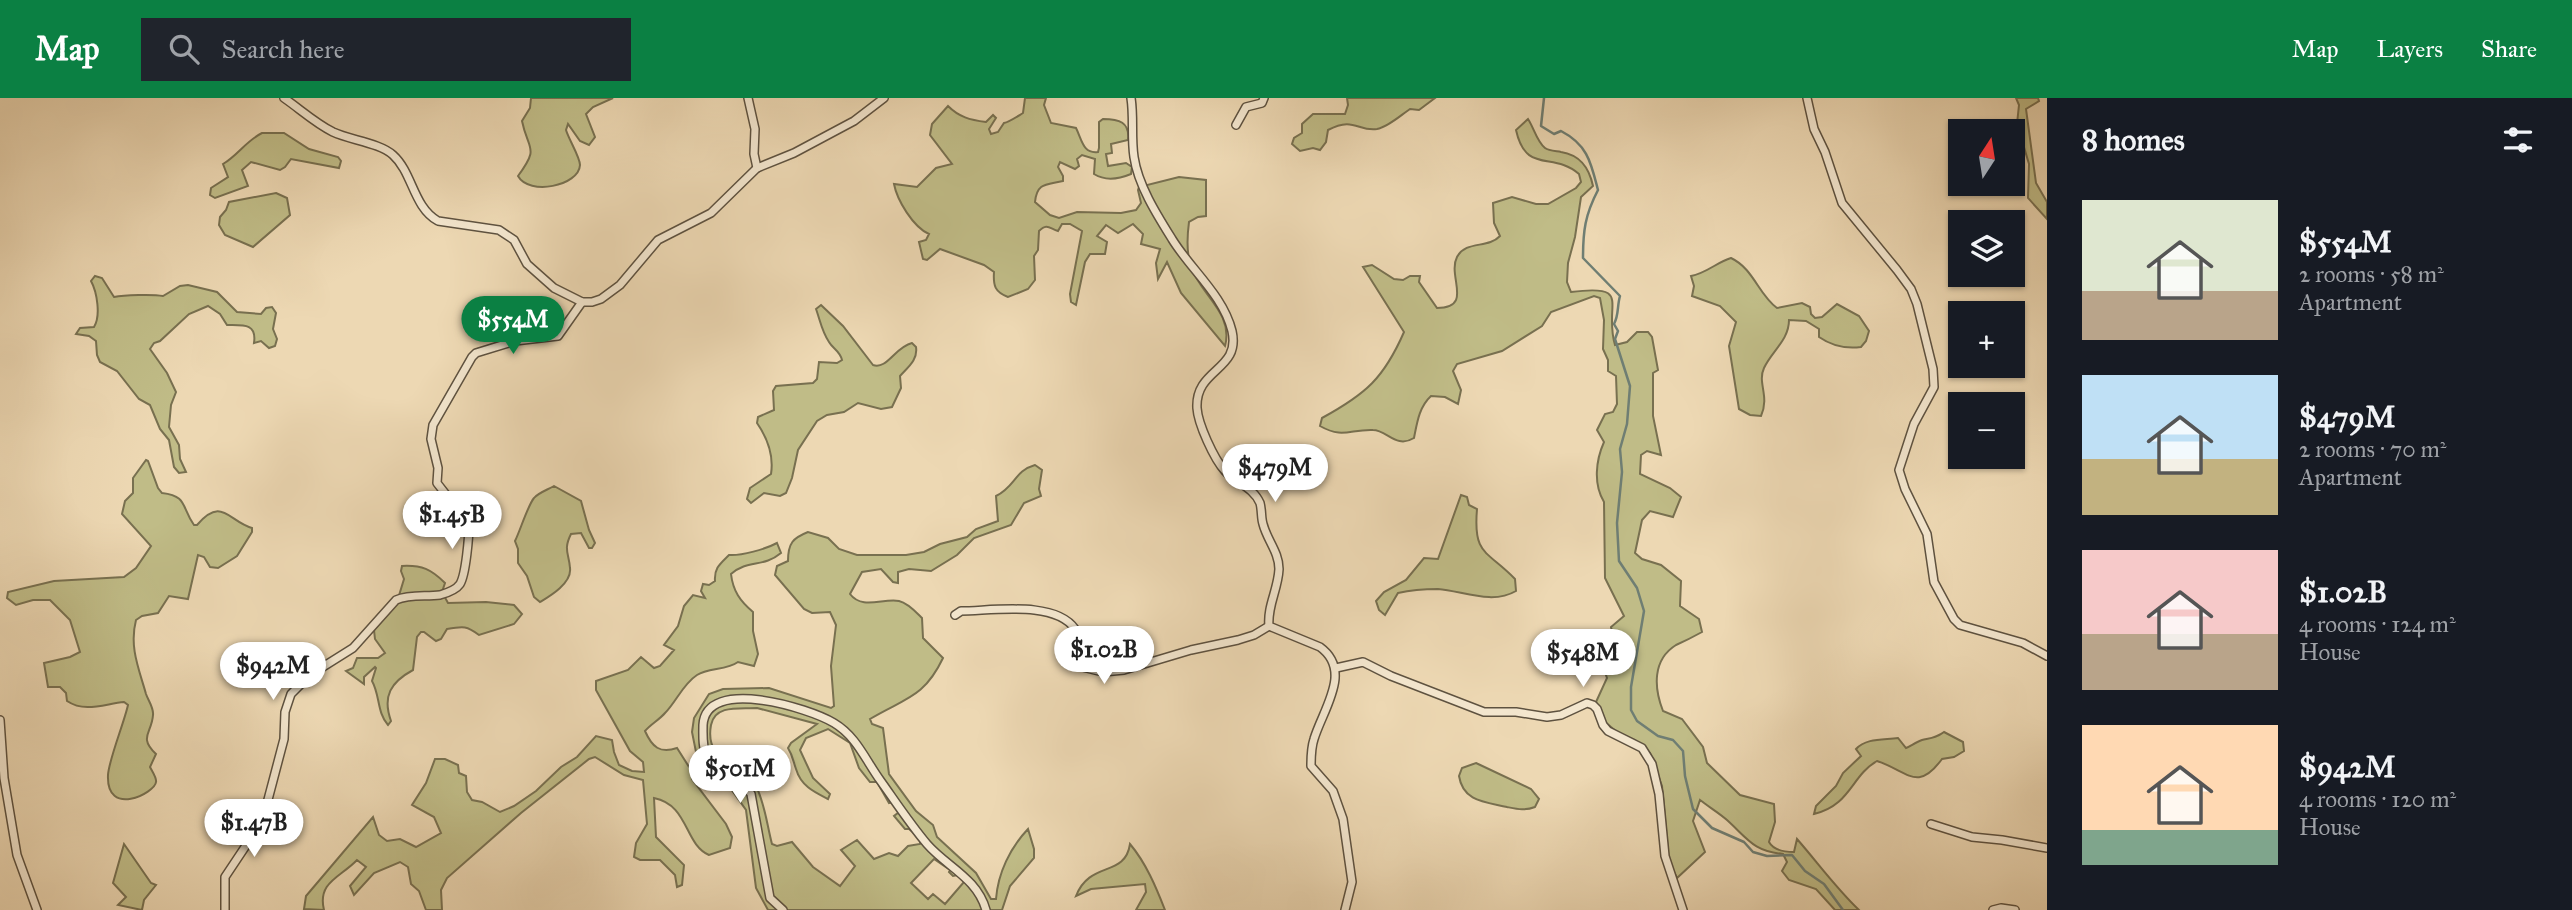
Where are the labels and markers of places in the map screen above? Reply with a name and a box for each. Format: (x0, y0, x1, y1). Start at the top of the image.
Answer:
pin: $554M (464, 296, 562, 356)
pin: $479M (1226, 444, 1324, 504)
pin: $1.45B (395, 491, 509, 551)
pin: $1.02B (1047, 626, 1161, 686)
pin: $548M (1534, 630, 1632, 689)
pin: $942M (224, 642, 322, 702)
pin: $501M (691, 746, 789, 805)
pin: $1.47B (197, 800, 311, 859)

